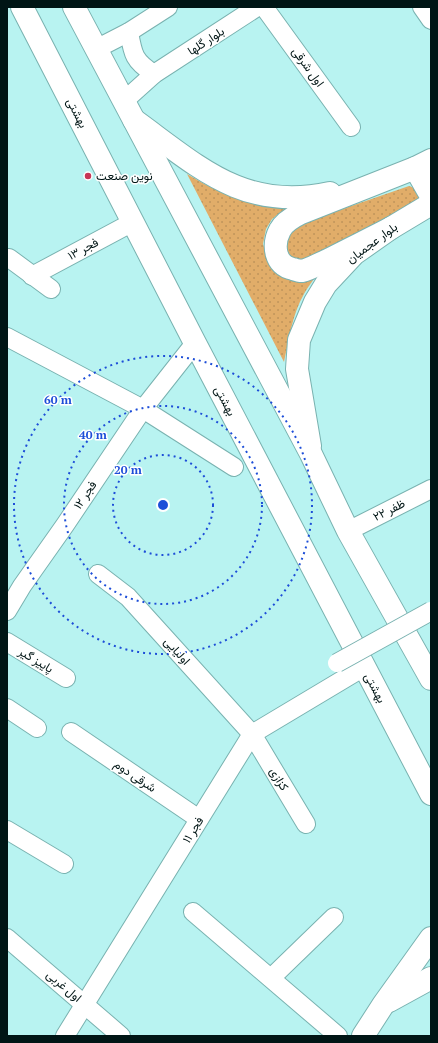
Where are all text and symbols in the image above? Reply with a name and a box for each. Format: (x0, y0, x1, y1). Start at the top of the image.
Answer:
street label: بلوار گلها (185, 23, 227, 59)
street label: اول شرقی (288, 44, 328, 90)
street label: بهشتی (63, 95, 91, 131)
place label: نوین صنعت (96, 168, 153, 184)
marker: نوین صنعت (83, 171, 93, 181)
street label: بلوار عجمیان (343, 219, 401, 267)
street label: فجر ۱۳ (65, 234, 101, 264)
street label: بهشتی (210, 383, 240, 419)
text: 60 m (44, 392, 72, 407)
text: 40 m (79, 427, 107, 442)
text: 20 m (114, 462, 142, 477)
street label: فجر ۱۲ (70, 478, 100, 512)
street label: ظفر ۲۲ (370, 495, 408, 525)
centre of rings (156, 498, 170, 512)
street label: اولیایی (160, 634, 194, 668)
street label: پاییز گیر (15, 643, 57, 677)
street label: بهشتی (360, 670, 390, 706)
street label: شرقی دوم (111, 756, 159, 796)
street label: کزازی (266, 764, 292, 794)
street label: فجر ۱۱ (179, 814, 207, 846)
street label: اول غربی (43, 966, 85, 1006)

